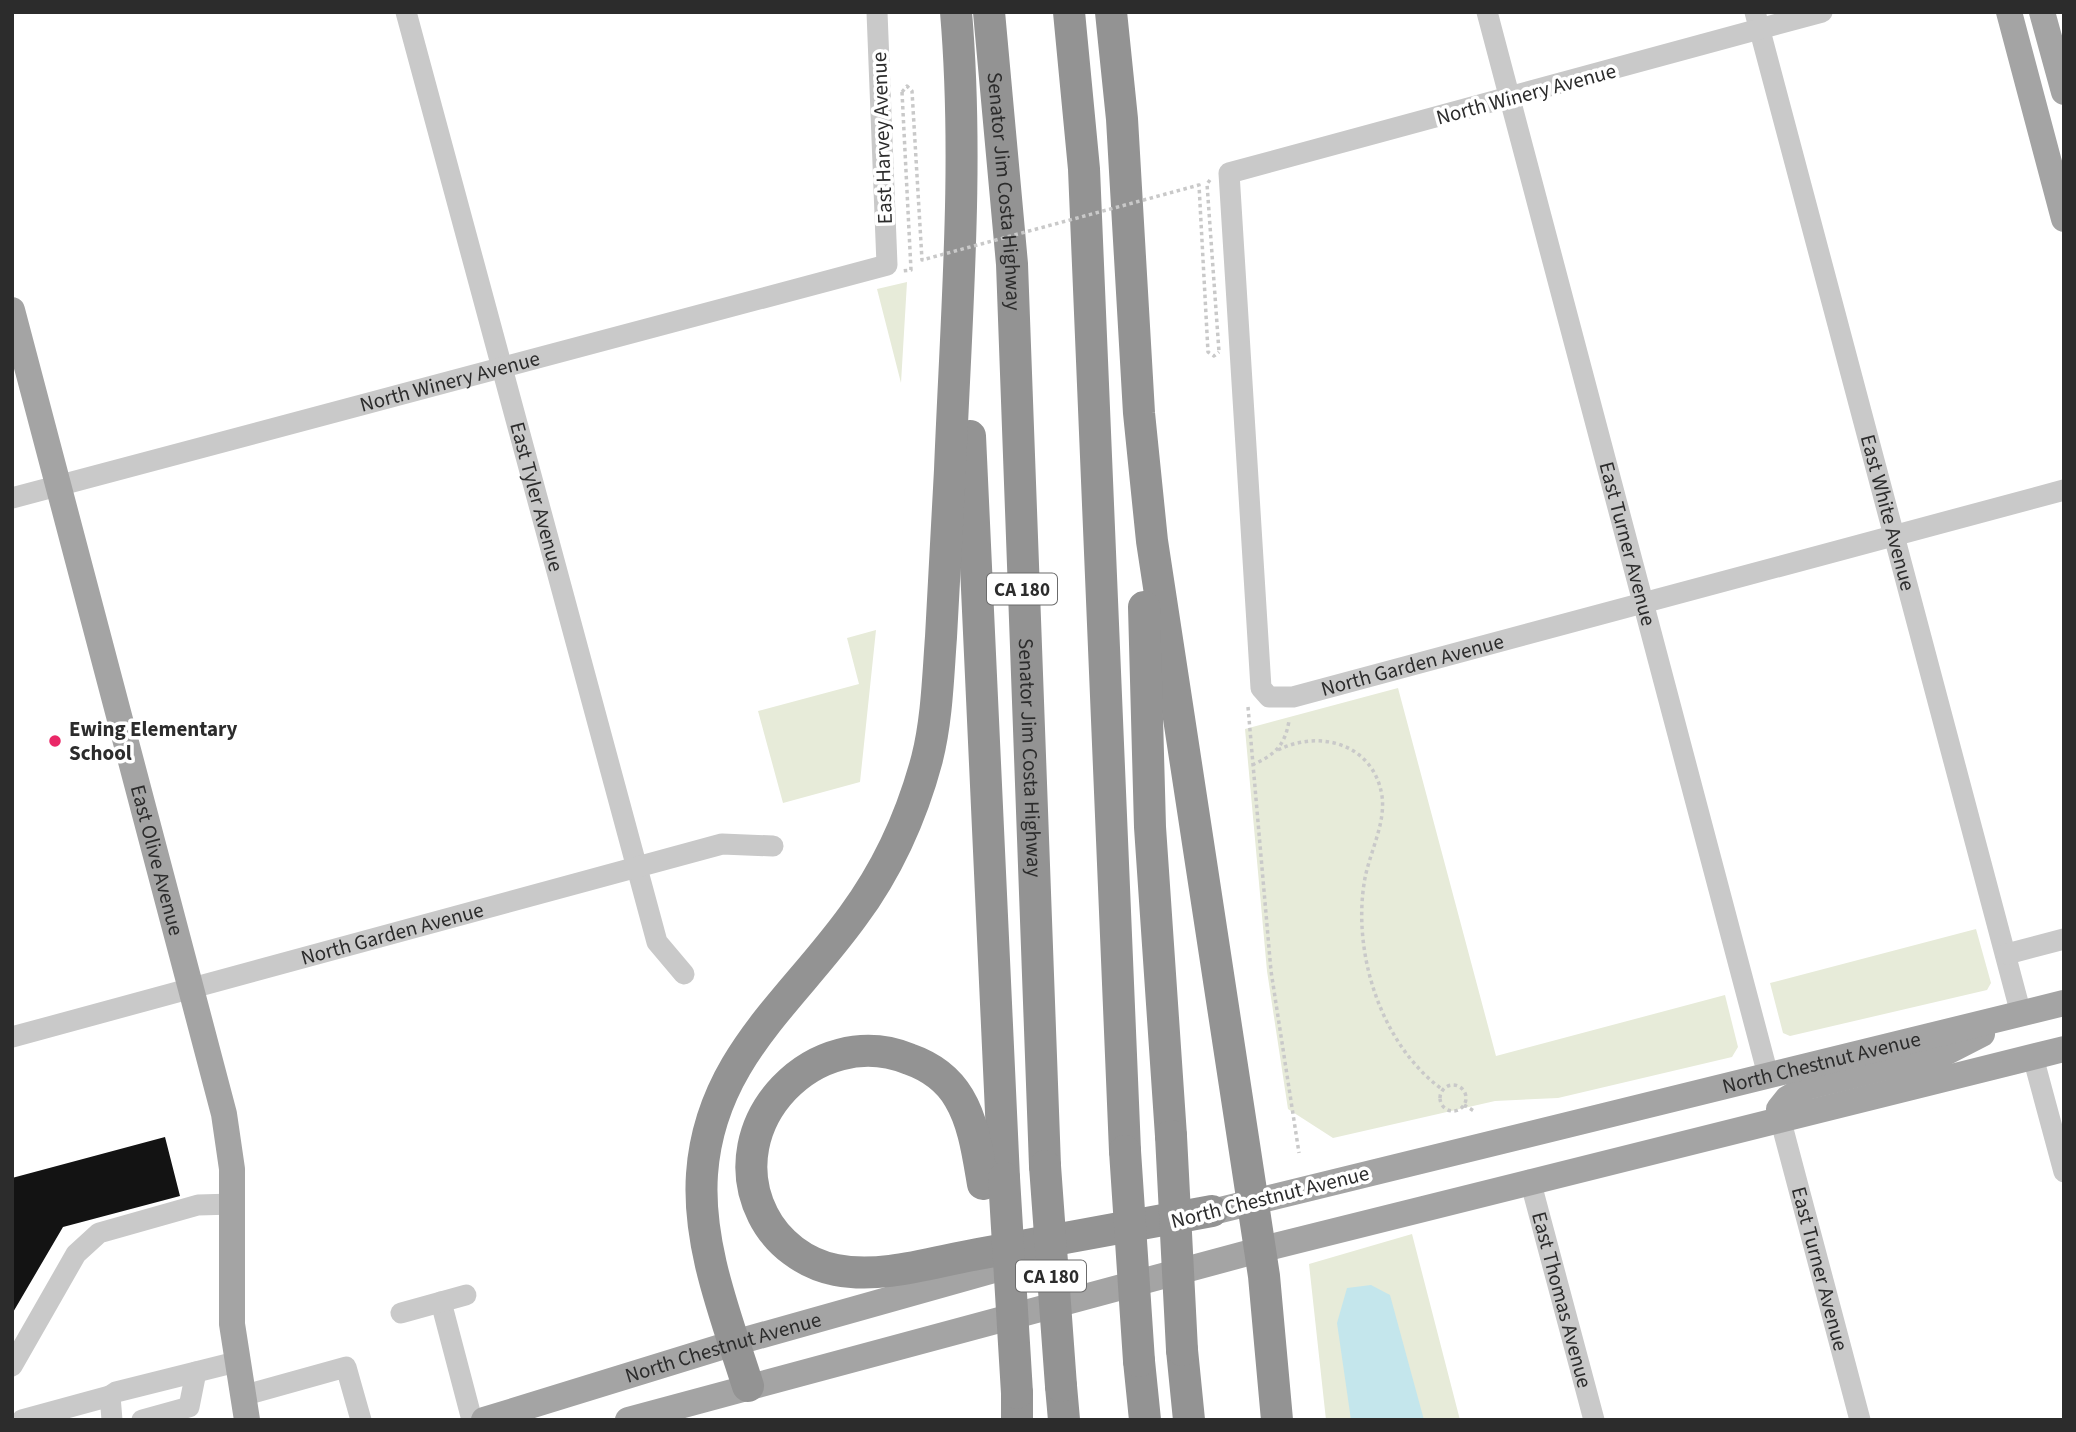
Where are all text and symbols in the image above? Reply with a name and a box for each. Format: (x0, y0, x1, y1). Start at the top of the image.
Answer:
street label: East Harvey Avenue (864, 51, 900, 225)
street label: North Winery Avenue (1433, 56, 1619, 132)
street label: Senator Jim Costa Highway (980, 71, 1029, 311)
street label: North Winery Avenue (356, 343, 543, 420)
street label: East Tyler Avenue (502, 419, 571, 575)
street label: East White Avenue (1853, 431, 1923, 594)
street label: East Turner Avenue (1592, 458, 1664, 629)
road number: CA 180 (987, 574, 1057, 604)
street label: North Garden Avenue (1317, 626, 1507, 704)
street label: Senator Jim Costa Highway (1011, 637, 1049, 878)
place label: Ewing Elementary School (69, 714, 237, 768)
marker: Ewing Elementary School (47, 733, 63, 749)
street label: East Olive Avenue (123, 781, 191, 939)
street label: North Garden Avenue (297, 894, 487, 973)
street label: North Chestnut Avenue (1719, 1024, 1924, 1101)
street label: North Chestnut Avenue (1168, 1158, 1372, 1236)
street label: East Turner Avenue (1784, 1183, 1856, 1354)
street label: East Thomas Avenue (1524, 1208, 1600, 1391)
road number: CA 180 (1016, 1260, 1086, 1292)
street label: North Chestnut Avenue (621, 1304, 825, 1391)

